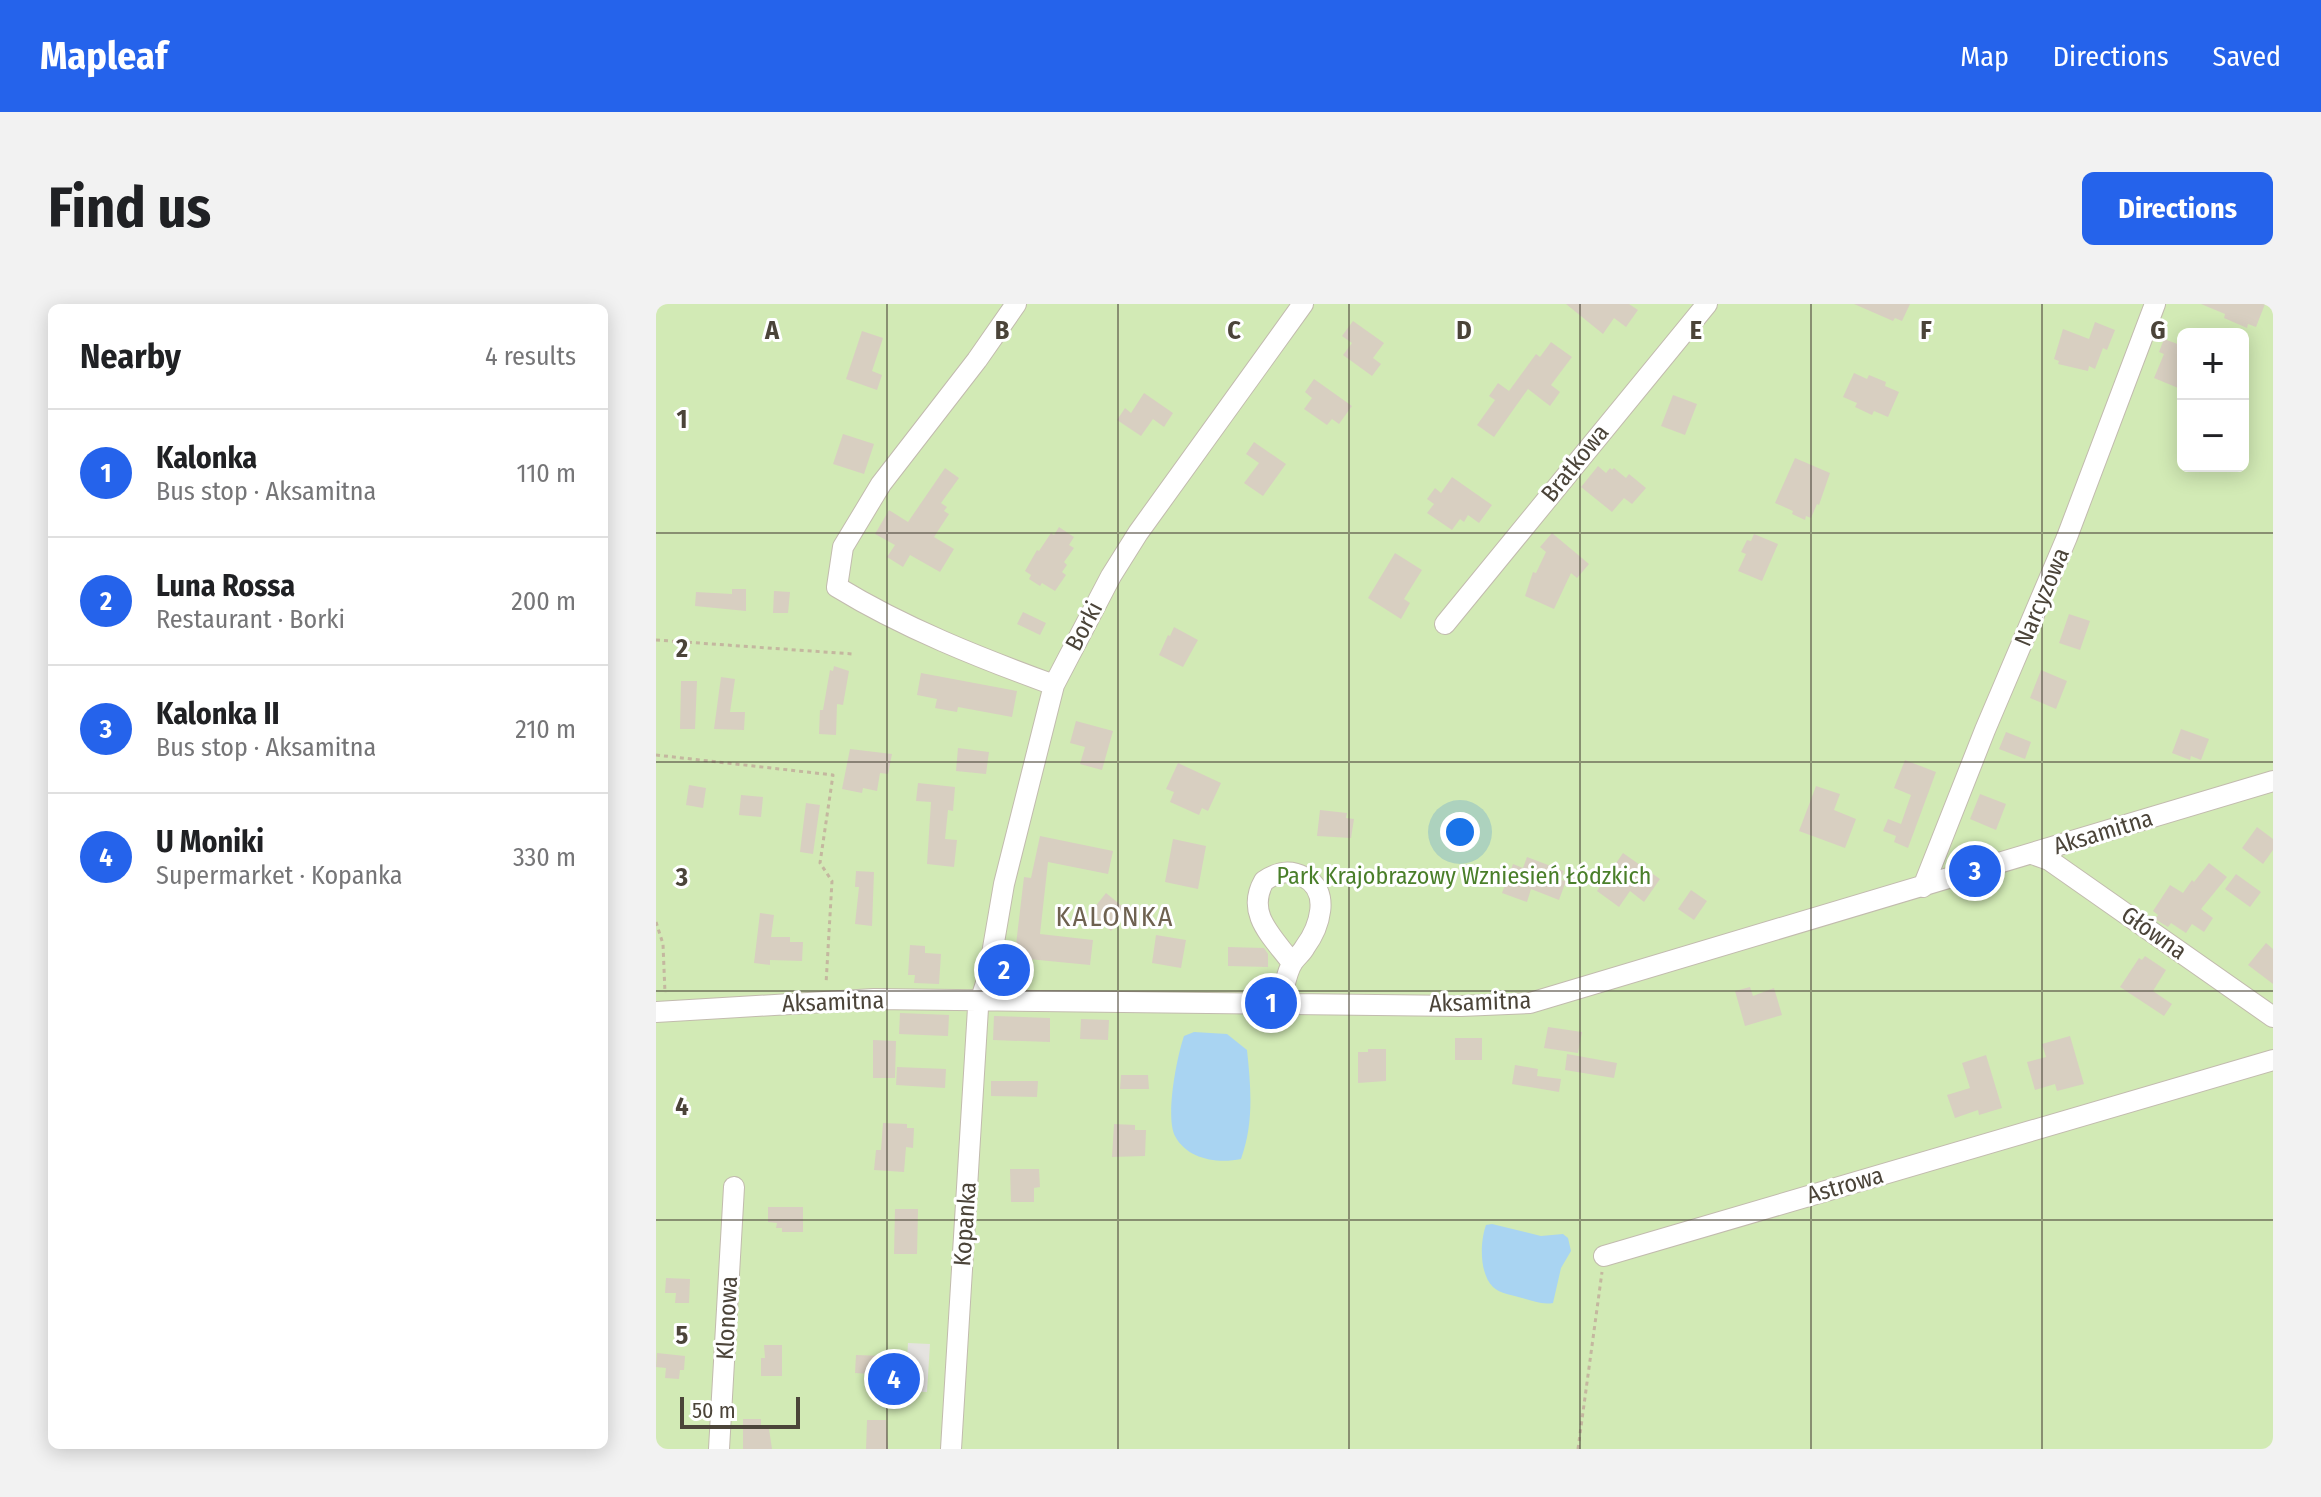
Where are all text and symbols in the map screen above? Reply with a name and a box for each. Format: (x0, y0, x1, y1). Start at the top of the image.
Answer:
text: Mapleaf (40, 33, 167, 79)
text: Map (1960, 40, 2009, 73)
text: Directions (2053, 40, 2169, 73)
text: Saved (2213, 40, 2281, 73)
button: Directions (2082, 172, 2273, 245)
text: Find us (48, 175, 211, 242)
text: A (764, 315, 780, 346)
text: B (995, 315, 1010, 346)
text: C (1227, 315, 1241, 346)
text: D (1456, 315, 1472, 346)
text: E (1690, 315, 1702, 346)
text: F (1920, 315, 1932, 346)
text: G (2150, 315, 2166, 346)
map controls (2177, 328, 2249, 472)
button: + (2177, 328, 2249, 400)
text: Nearby (80, 336, 181, 377)
text: 4 results (485, 341, 576, 372)
button: − (2177, 400, 2249, 472)
text: 1 (677, 404, 688, 435)
street label: Bratkowa (1535, 419, 1615, 507)
text: Kalonka (156, 440, 257, 476)
text: 1 (101, 458, 112, 489)
text: 110 m (516, 458, 576, 489)
text: Bus stop · Aksamitna (156, 476, 376, 507)
street label: Narcyzowa (2009, 544, 2075, 650)
text: Luna Rossa (156, 568, 295, 604)
text: 2 (100, 586, 112, 617)
text: 200 m (511, 586, 576, 617)
street label: Borki (1060, 597, 1108, 655)
text: Restaurant · Borki (156, 604, 345, 635)
text: 2 (675, 633, 688, 664)
text: Kalonka II (156, 696, 280, 732)
text: 3 (100, 714, 112, 745)
text: 210 m (515, 714, 576, 745)
text: Bus stop · Aksamitna (156, 732, 376, 763)
street label: Aksamitna (2050, 804, 2156, 860)
your location (1440, 812, 1480, 852)
text: U Moniki (156, 824, 264, 860)
pin: 3 (1949, 841, 2001, 901)
text: 4 (99, 842, 113, 873)
text: 330 m (513, 842, 576, 873)
text: Supermarket · Kopanka (156, 860, 403, 891)
text: 3 (675, 862, 688, 893)
park label: Park Krajobrazowy Wzniesień Łódzkich (1277, 862, 1651, 890)
district label: KALONKA (1056, 900, 1174, 933)
street label: Główna (2116, 901, 2192, 965)
pin: 2 (978, 940, 1030, 1000)
pin: 1 (1245, 973, 1297, 1033)
street label: Aksamitna (781, 986, 885, 1018)
street label: Aksamitna (1428, 986, 1532, 1018)
text: 4 (675, 1091, 689, 1122)
street label: Astrowa (1804, 1161, 1886, 1209)
street label: Kopanka (948, 1181, 982, 1267)
street label: Klonowa (711, 1275, 743, 1361)
text: 5 (676, 1320, 689, 1351)
pin: 4 (868, 1349, 920, 1409)
scale bar (680, 1393, 800, 1429)
text: 50 m (692, 1397, 736, 1424)

